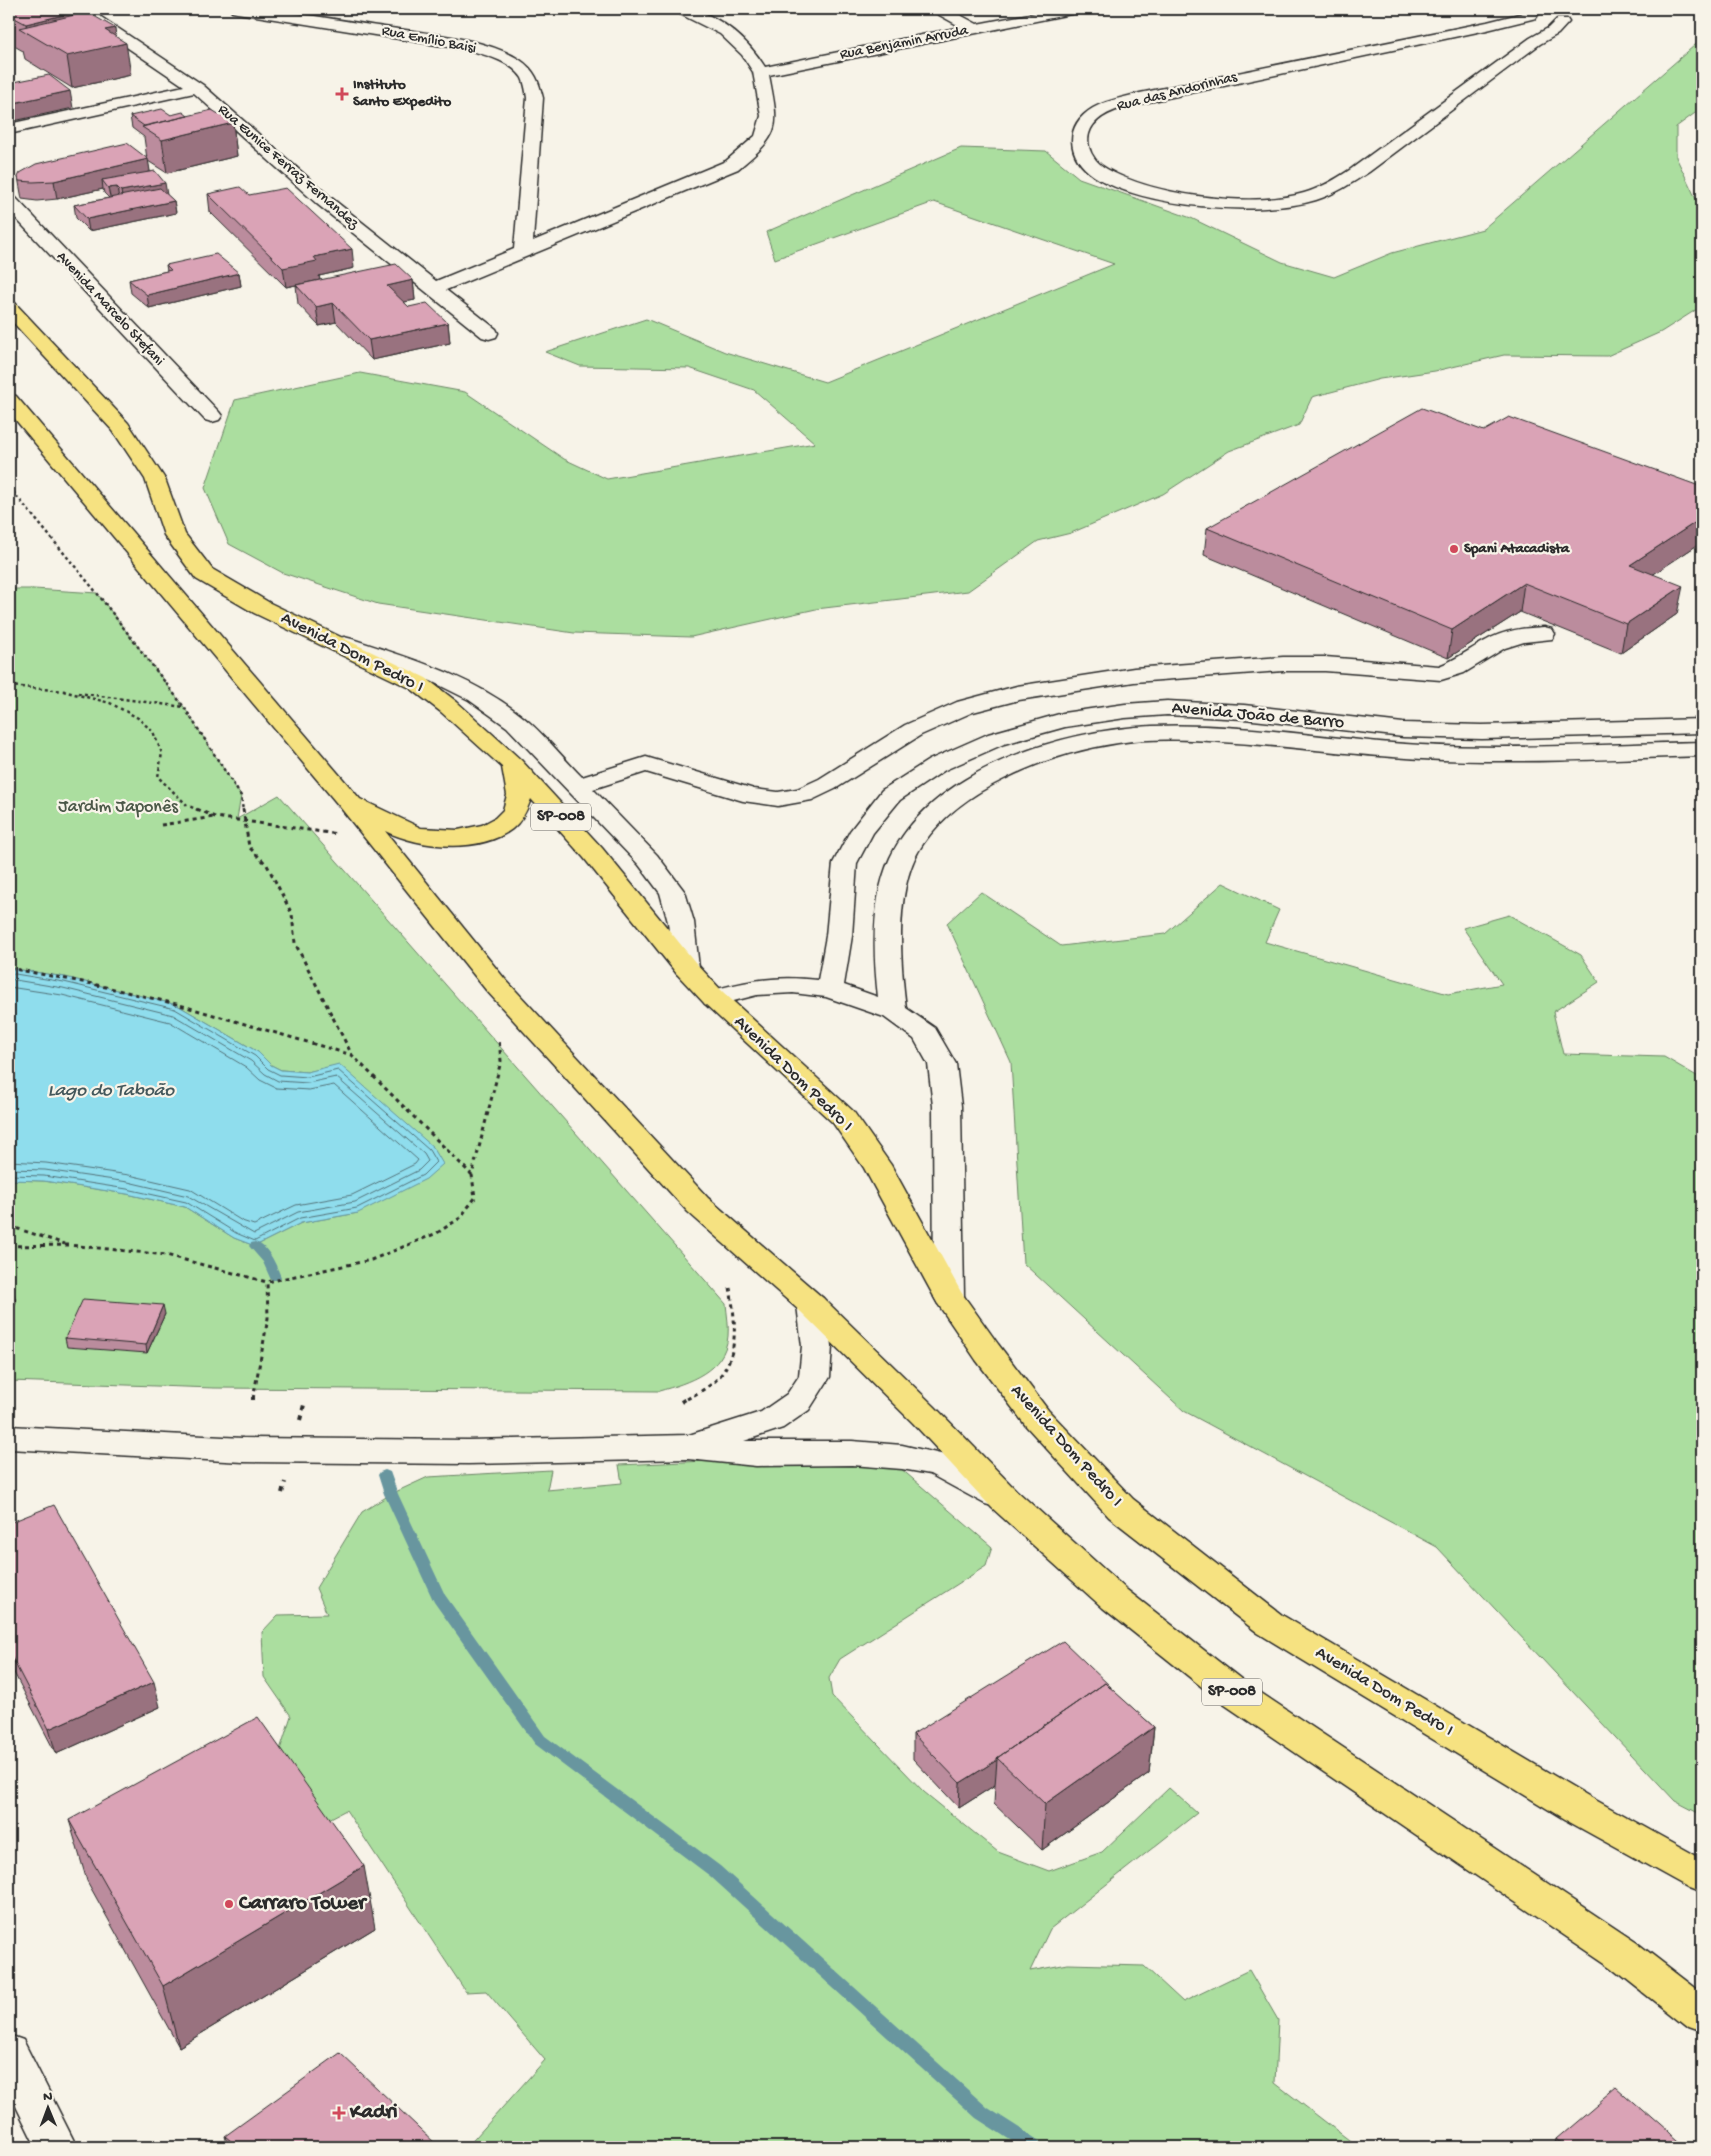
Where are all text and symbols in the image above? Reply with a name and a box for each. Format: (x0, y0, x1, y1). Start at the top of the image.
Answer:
street label: Rua Emílio Baisi (380, 22, 478, 58)
street label: Rua Benjamin Arruda (838, 22, 970, 64)
street label: Rua das Andorinhas (1115, 68, 1239, 116)
place label: Instituto Santo Expedito (353, 76, 451, 111)
marker: Instituto Santo Expedito (335, 87, 349, 101)
street label: Rua Eunice Ferraz Fernandez (214, 101, 362, 233)
street label: Avenida Marcelo Stefani (52, 248, 168, 370)
place label: Spani Atacadista (1464, 540, 1570, 558)
marker: Spani Atacadista (1448, 543, 1460, 555)
street label: Avenida Dom Pedro I (277, 608, 427, 698)
street label: Avenida João de Barro (1171, 698, 1345, 734)
park label: Jardim Japonês (58, 797, 179, 818)
road number: SP-008 (531, 804, 591, 830)
street label: Avenida Dom Pedro I (729, 1012, 857, 1136)
water label: Lago do Taboão (48, 1080, 175, 1103)
street label: Avenida Dom Pedro I (1006, 1381, 1126, 1511)
street label: Avenida Dom Pedro I (1311, 1642, 1457, 1742)
road number: SP-008 (1202, 1678, 1262, 1705)
place label: Carraro Tower (238, 1892, 368, 1917)
marker: Carraro Tower (223, 1898, 235, 1910)
north arrow (22, 2084, 72, 2134)
text: N (43, 2089, 53, 2106)
place label: Kadri (349, 2101, 398, 2126)
marker: Kadri (332, 2106, 346, 2120)

